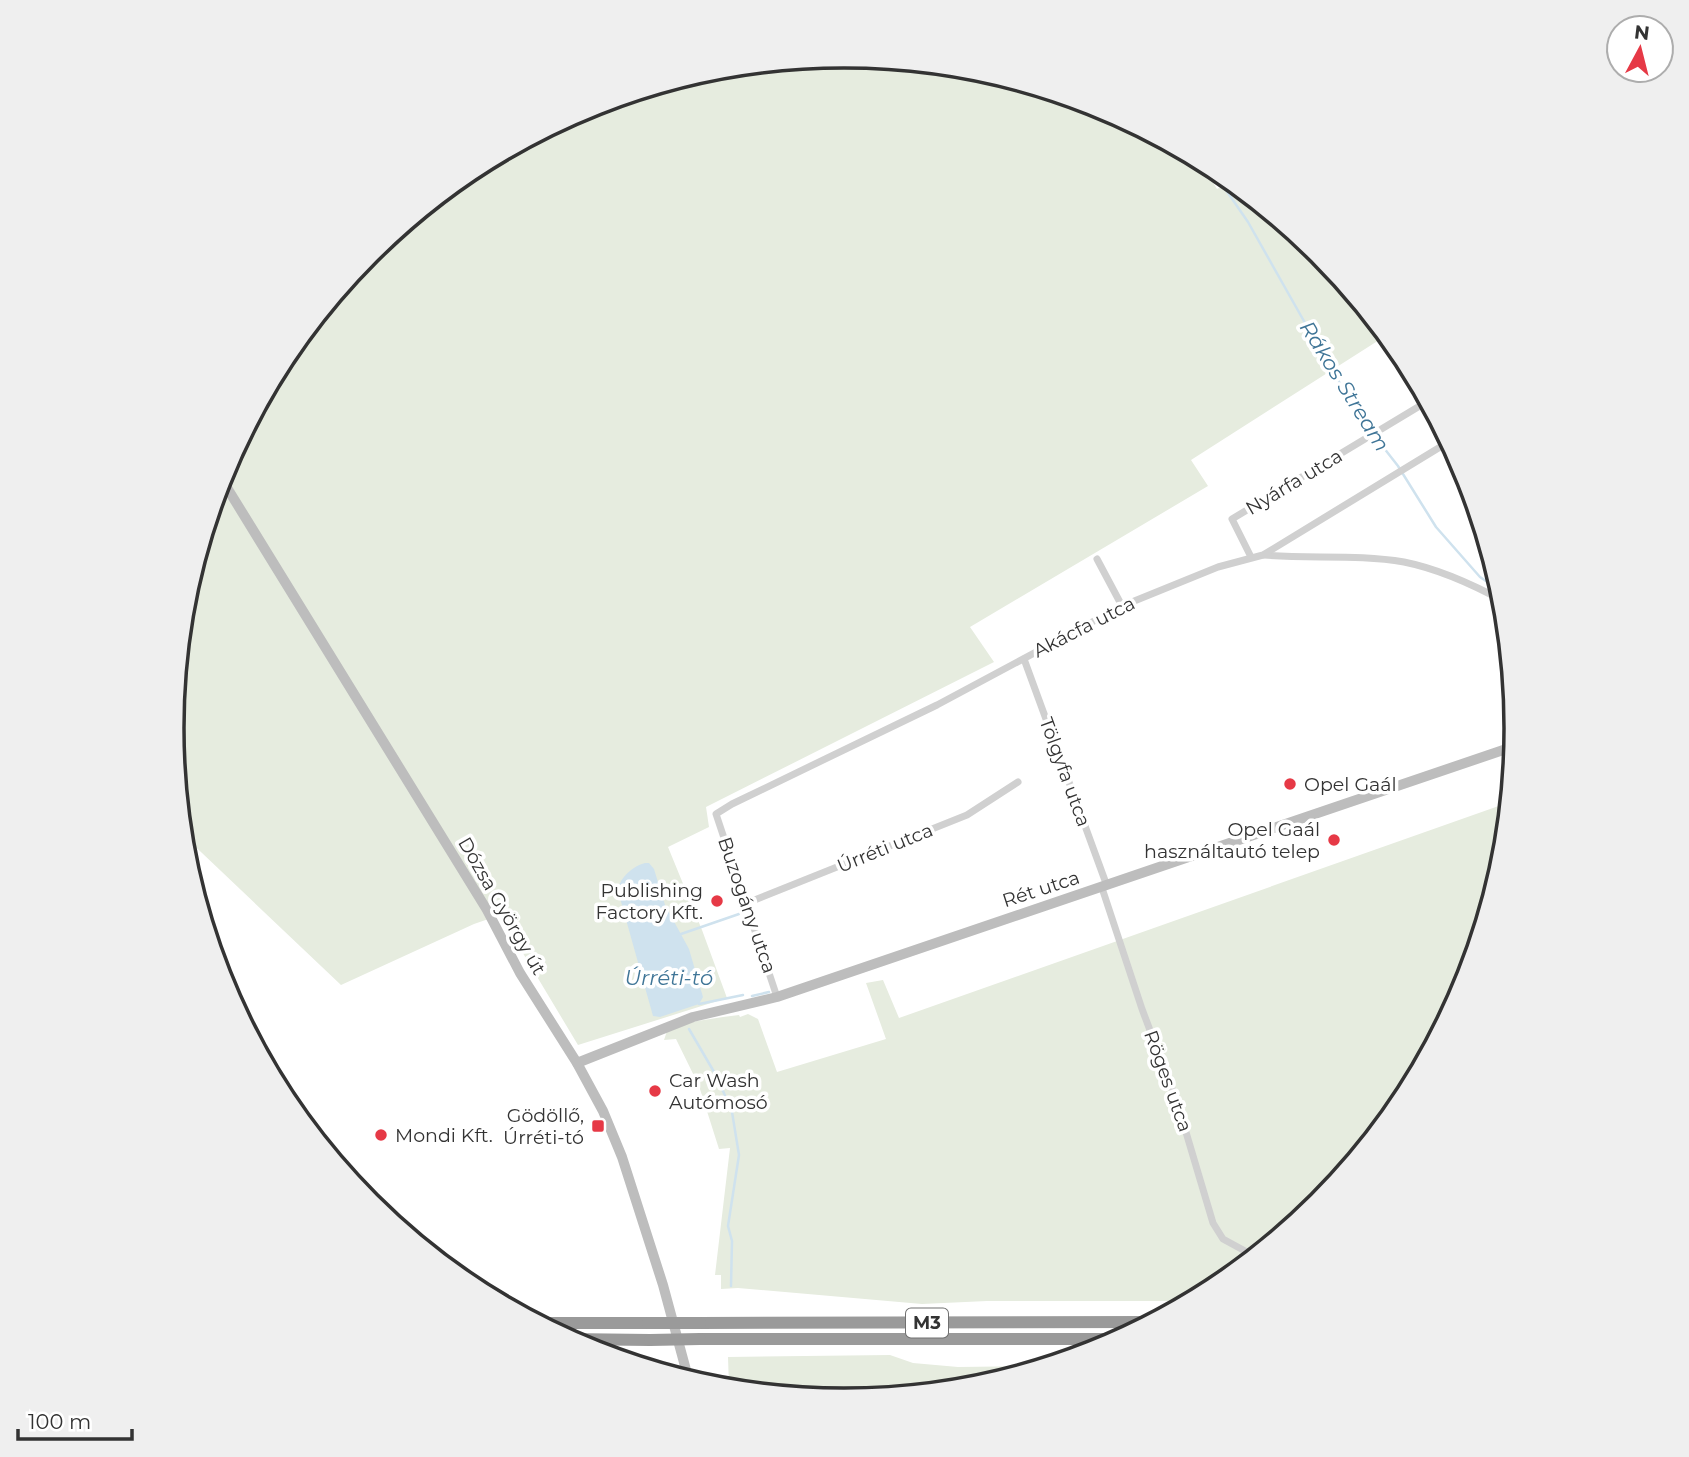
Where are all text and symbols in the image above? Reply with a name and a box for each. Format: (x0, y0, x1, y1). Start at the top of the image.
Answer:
north arrow (1605, 14, 1675, 84)
text: N (1633, 20, 1651, 45)
water label: Rákos Stream (1295, 316, 1395, 456)
street label: Nyárfa utca (1241, 444, 1347, 520)
street label: Akácfa utca (1029, 592, 1139, 662)
street label: Tölgyfa utca (1035, 714, 1095, 830)
place label: Opel Gaál (1304, 773, 1397, 796)
marker: Opel Gaál (1282, 776, 1298, 792)
street label: Úrréti utca (834, 818, 936, 878)
place label: Opel Gaál használtautó telep (1144, 818, 1320, 863)
marker: Opel Gaál használtautó telep (1326, 832, 1342, 848)
street label: Dózsa György út (453, 833, 551, 979)
street label: Buzogány utca (713, 834, 781, 976)
street label: Rét utca (999, 866, 1083, 912)
place label: Publishing Factory Kft. (595, 879, 703, 924)
marker: Publishing Factory Kft. (709, 893, 725, 909)
water label: Úrréti-tó (625, 965, 713, 990)
street label: Röges utca (1139, 1027, 1197, 1135)
place label: Car Wash Autómosó (669, 1069, 768, 1114)
marker: Car Wash Autómosó (647, 1083, 663, 1099)
place label: Gödöllő, Úrréti-tó (503, 1104, 584, 1149)
marker: Gödöllő, Úrréti-tó (590, 1118, 606, 1134)
place label: Mondi Kft. (395, 1124, 493, 1147)
marker: Mondi Kft. (373, 1127, 389, 1143)
road number: M3 (906, 1308, 948, 1338)
scale bar (18, 1398, 131, 1442)
text: 100 m (28, 1409, 91, 1434)

